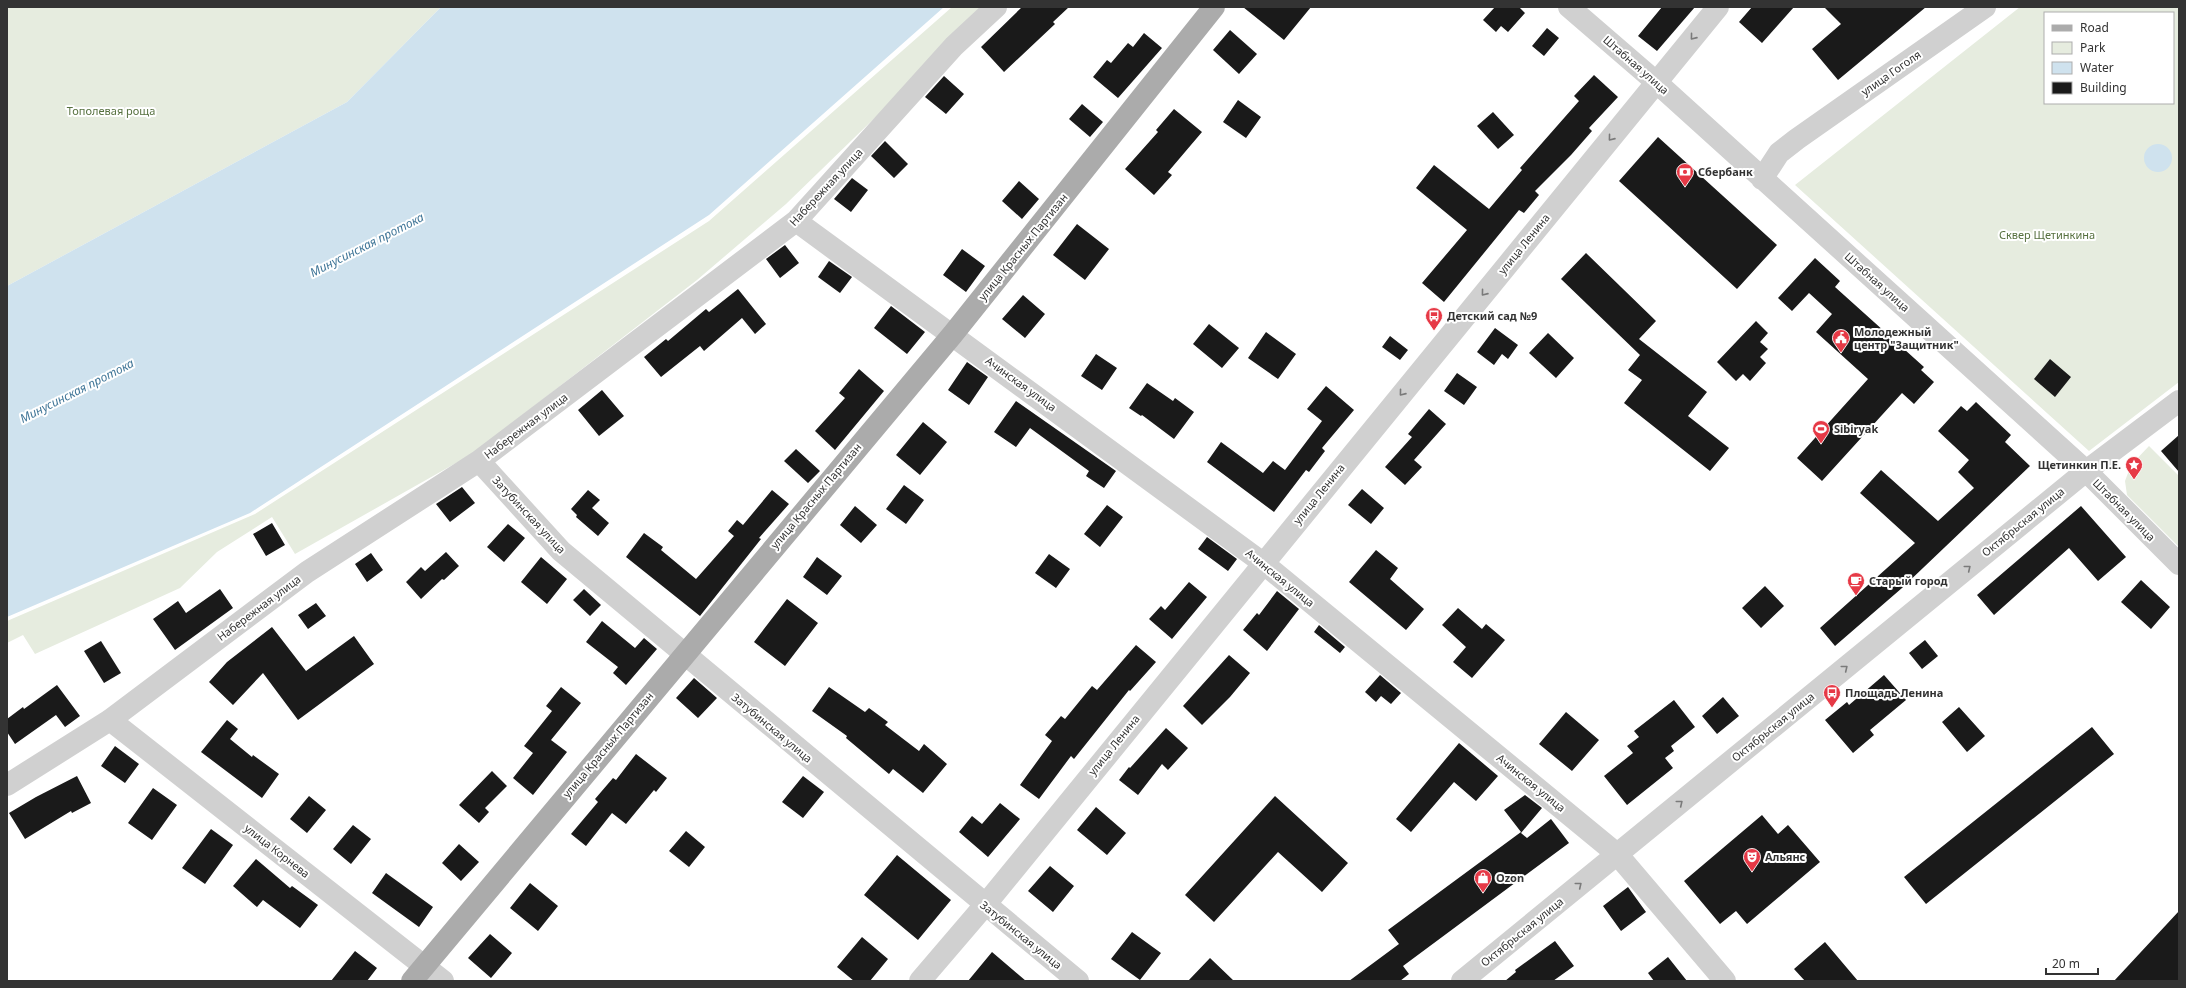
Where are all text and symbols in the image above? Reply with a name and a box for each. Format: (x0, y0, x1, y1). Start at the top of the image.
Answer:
legend (2044, 12, 2174, 104)
text: Road (2080, 19, 2109, 36)
street label: Штабная улица (1600, 32, 1672, 97)
one-way arrow (1691, 33, 1698, 40)
text: Park (2080, 39, 2106, 56)
street label: улица Гоголя (1858, 46, 1924, 99)
text: Water (2080, 59, 2114, 76)
text: Building (2080, 79, 2127, 96)
park label: Тополевая роща (67, 103, 155, 118)
one-way arrow (1608, 133, 1615, 140)
street label: Набережная улица (786, 145, 866, 229)
bank icon: Сбербанк (1675, 162, 1695, 187)
place label: Сбербанк (1698, 164, 1753, 179)
street label: улица Красных Партизан (975, 190, 1071, 303)
water label: Минусинская протока (307, 208, 427, 281)
street label: улица Ленина (1494, 210, 1553, 277)
park label: Сквер Щетинкина (1999, 227, 2095, 242)
street label: Штабная улица (1842, 248, 1913, 315)
one-way arrow (1482, 288, 1489, 295)
bus stop icon: Детский сад №9 (1424, 306, 1444, 331)
place label: Детский сад №9 (1447, 308, 1537, 323)
place label: Молодежный центр "Защитник" (1854, 324, 1959, 352)
public building icon: Молодежный центр "Защитник" (1831, 328, 1851, 353)
street label: Ачинская улица (983, 353, 1060, 414)
water label: Минусинская протока (17, 354, 137, 427)
street label: Набережная улица (481, 389, 571, 462)
one-way arrow (1399, 389, 1406, 396)
sports icon: Sibiryak (1811, 419, 1831, 444)
place label: Sibiryak (1834, 421, 1878, 436)
street label: улица Красных Партизан (767, 440, 864, 552)
place icon: Щетинкин П.Е. (2124, 455, 2144, 480)
place label: Щетинкин П.Е. (2038, 457, 2121, 472)
street label: улица Ленина (1289, 460, 1348, 527)
street label: Затубинская улица (490, 473, 569, 557)
street label: Штабная улица (2090, 475, 2159, 544)
street label: Октябрьская улица (1978, 484, 2067, 560)
street label: Ачинская улица (1243, 545, 1318, 610)
one-way arrow (1963, 565, 1970, 572)
street label: Набережная улица (214, 571, 304, 644)
cafe icon: Старый город (1846, 571, 1866, 596)
place label: Старый город (1869, 573, 1948, 588)
one-way arrow (1841, 665, 1848, 672)
bus stop icon: Площадь Ленина (1822, 683, 1842, 708)
place label: Площадь Ленина (1845, 685, 1943, 700)
street label: улица Красных Партизан (559, 689, 656, 801)
street label: Затубинская улица (729, 689, 816, 766)
street label: Октябрьская улица (1728, 689, 1817, 765)
street label: улица Ленина (1084, 711, 1143, 778)
street label: Ачинская улица (1494, 750, 1569, 815)
one-way arrow (1675, 801, 1682, 808)
street label: улица Корнева (242, 820, 313, 881)
theatre icon: Альянс (1742, 847, 1762, 872)
place label: Альянс (1765, 849, 1806, 864)
shop icon: Ozon (1473, 868, 1493, 893)
place label: Ozon (1496, 870, 1524, 885)
one-way arrow (1574, 883, 1581, 890)
street label: Октябрьская улица (1477, 894, 1566, 970)
street label: Затубинская улица (977, 897, 1065, 972)
scale bar (2046, 950, 2098, 976)
text: 20 m (2052, 955, 2080, 972)

